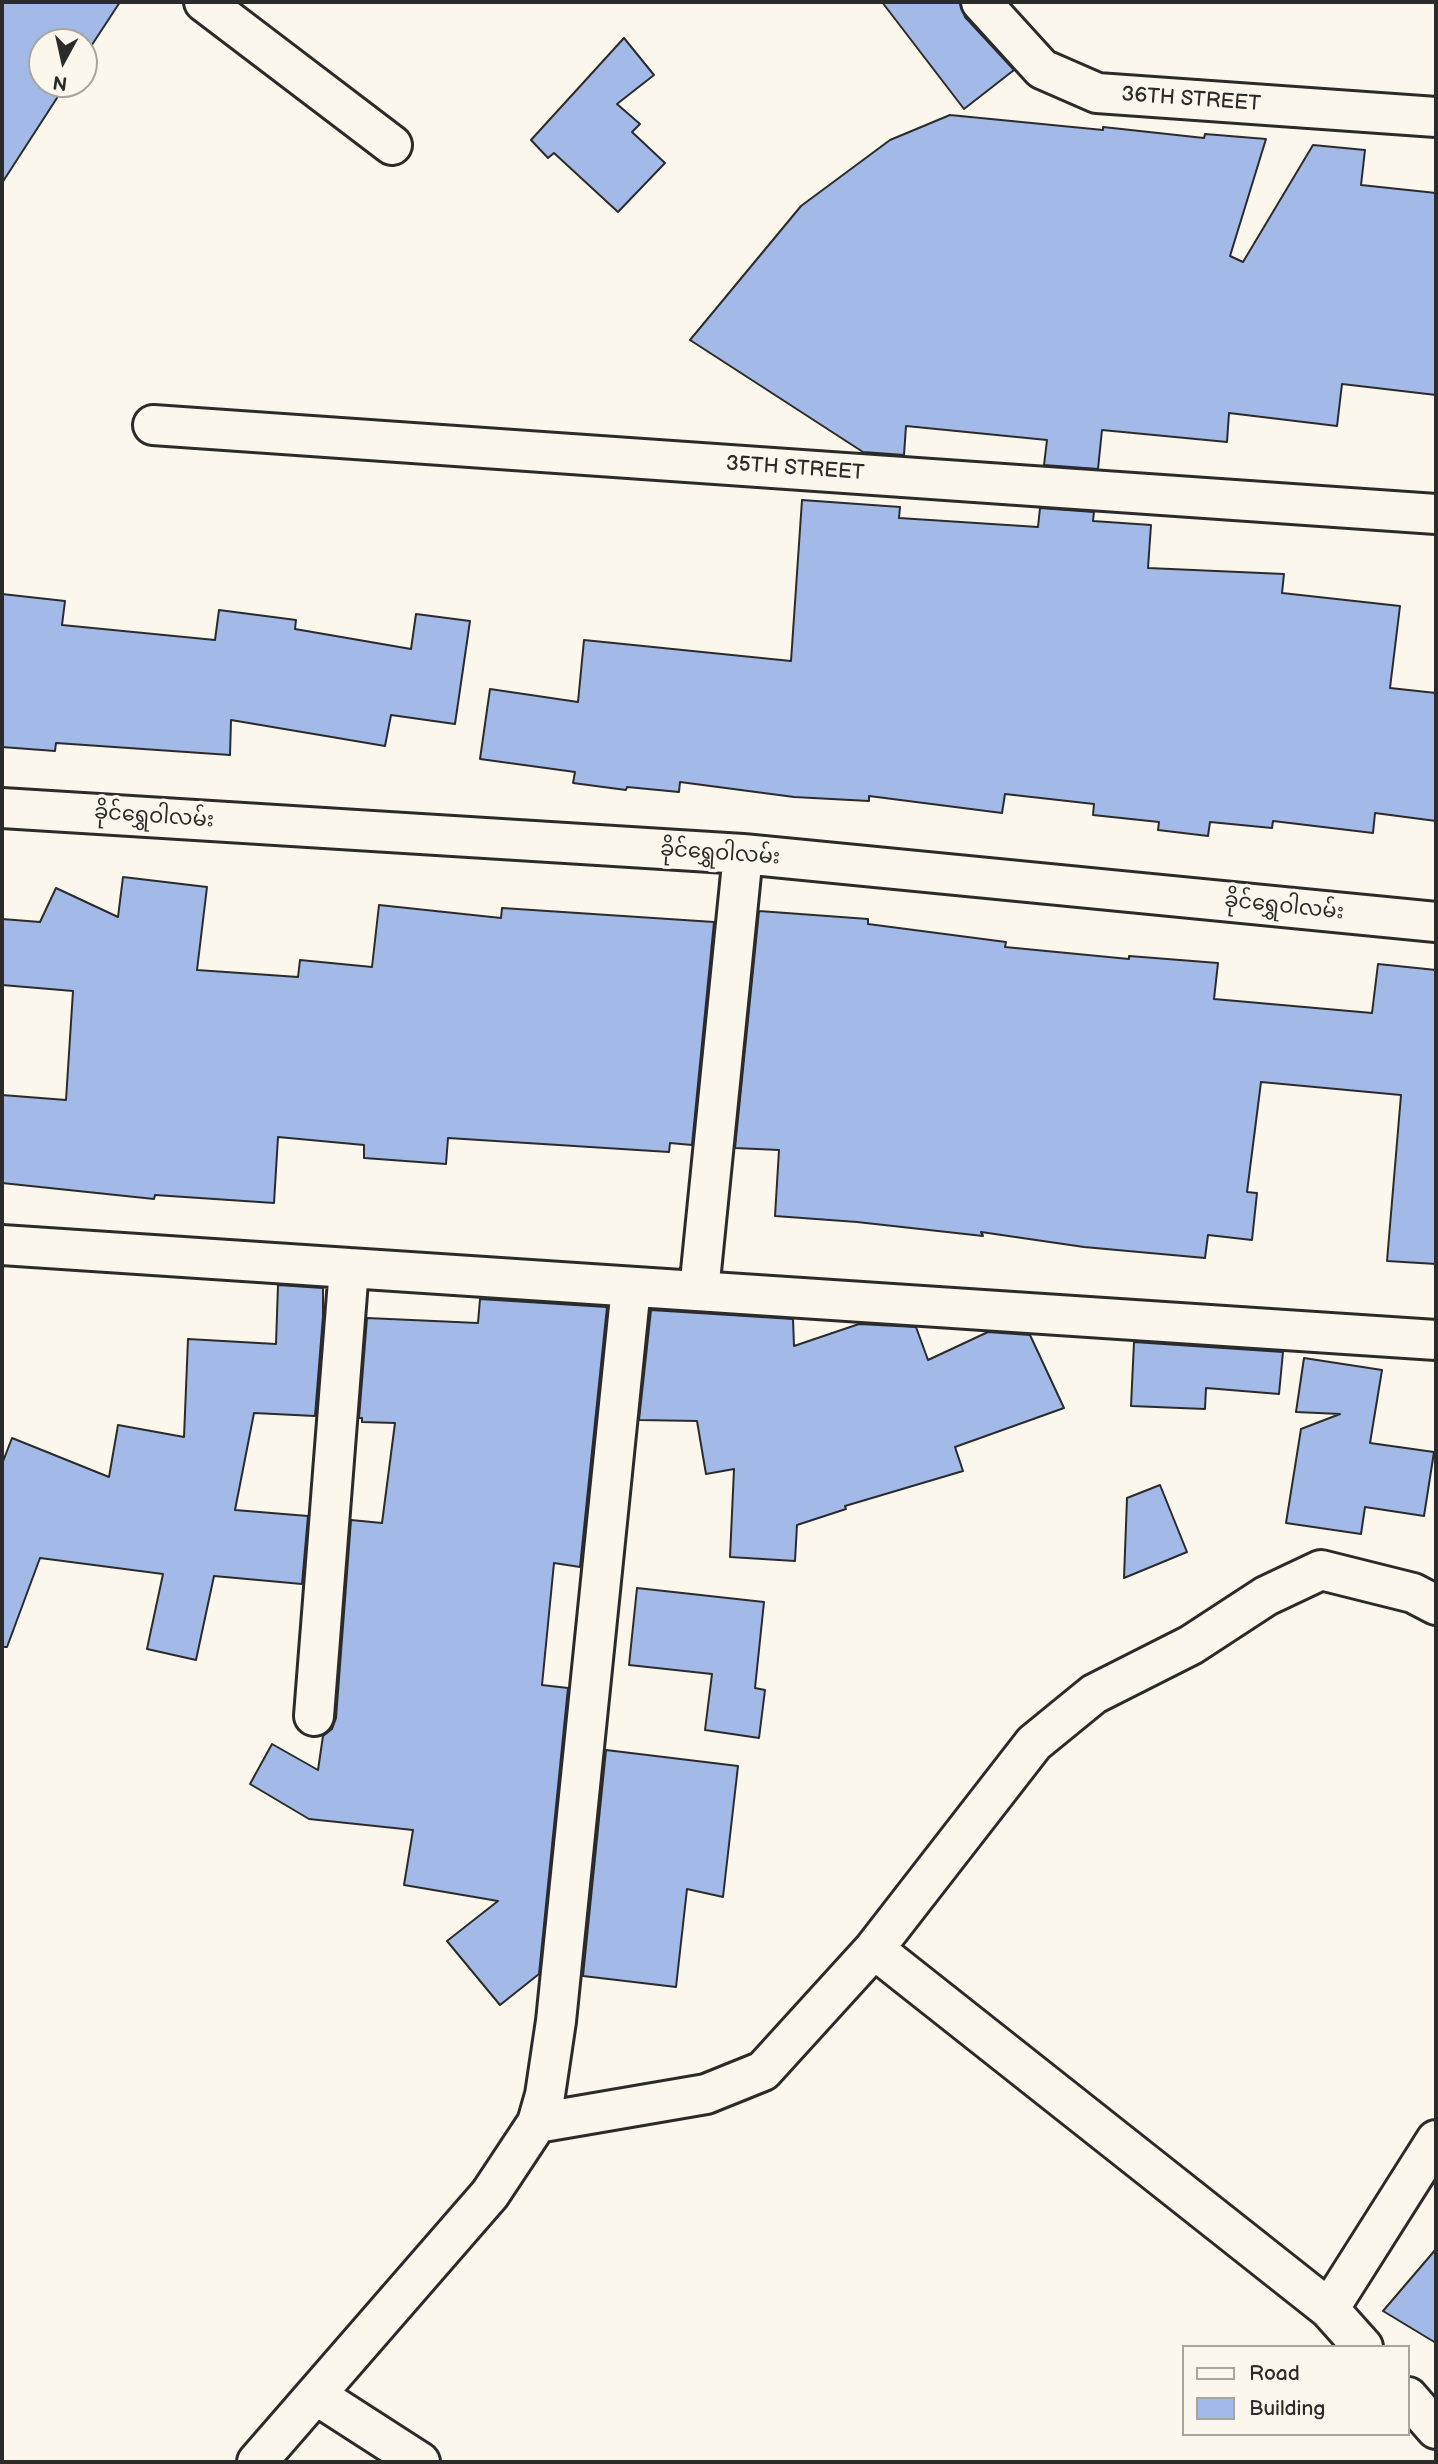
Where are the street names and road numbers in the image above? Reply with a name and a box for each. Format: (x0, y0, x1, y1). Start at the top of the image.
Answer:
street label: 36TH STREET (1121, 83, 1261, 117)
street label: 35TH STREET (725, 452, 865, 486)
street label: ခိုင်ရွှေဝါလမ်း (93, 800, 215, 834)
street label: ခိုင်ရွှေဝါလမ်း (659, 837, 781, 871)
street label: ခိုင်ရွှေဝါလမ်း (1223, 888, 1345, 926)

